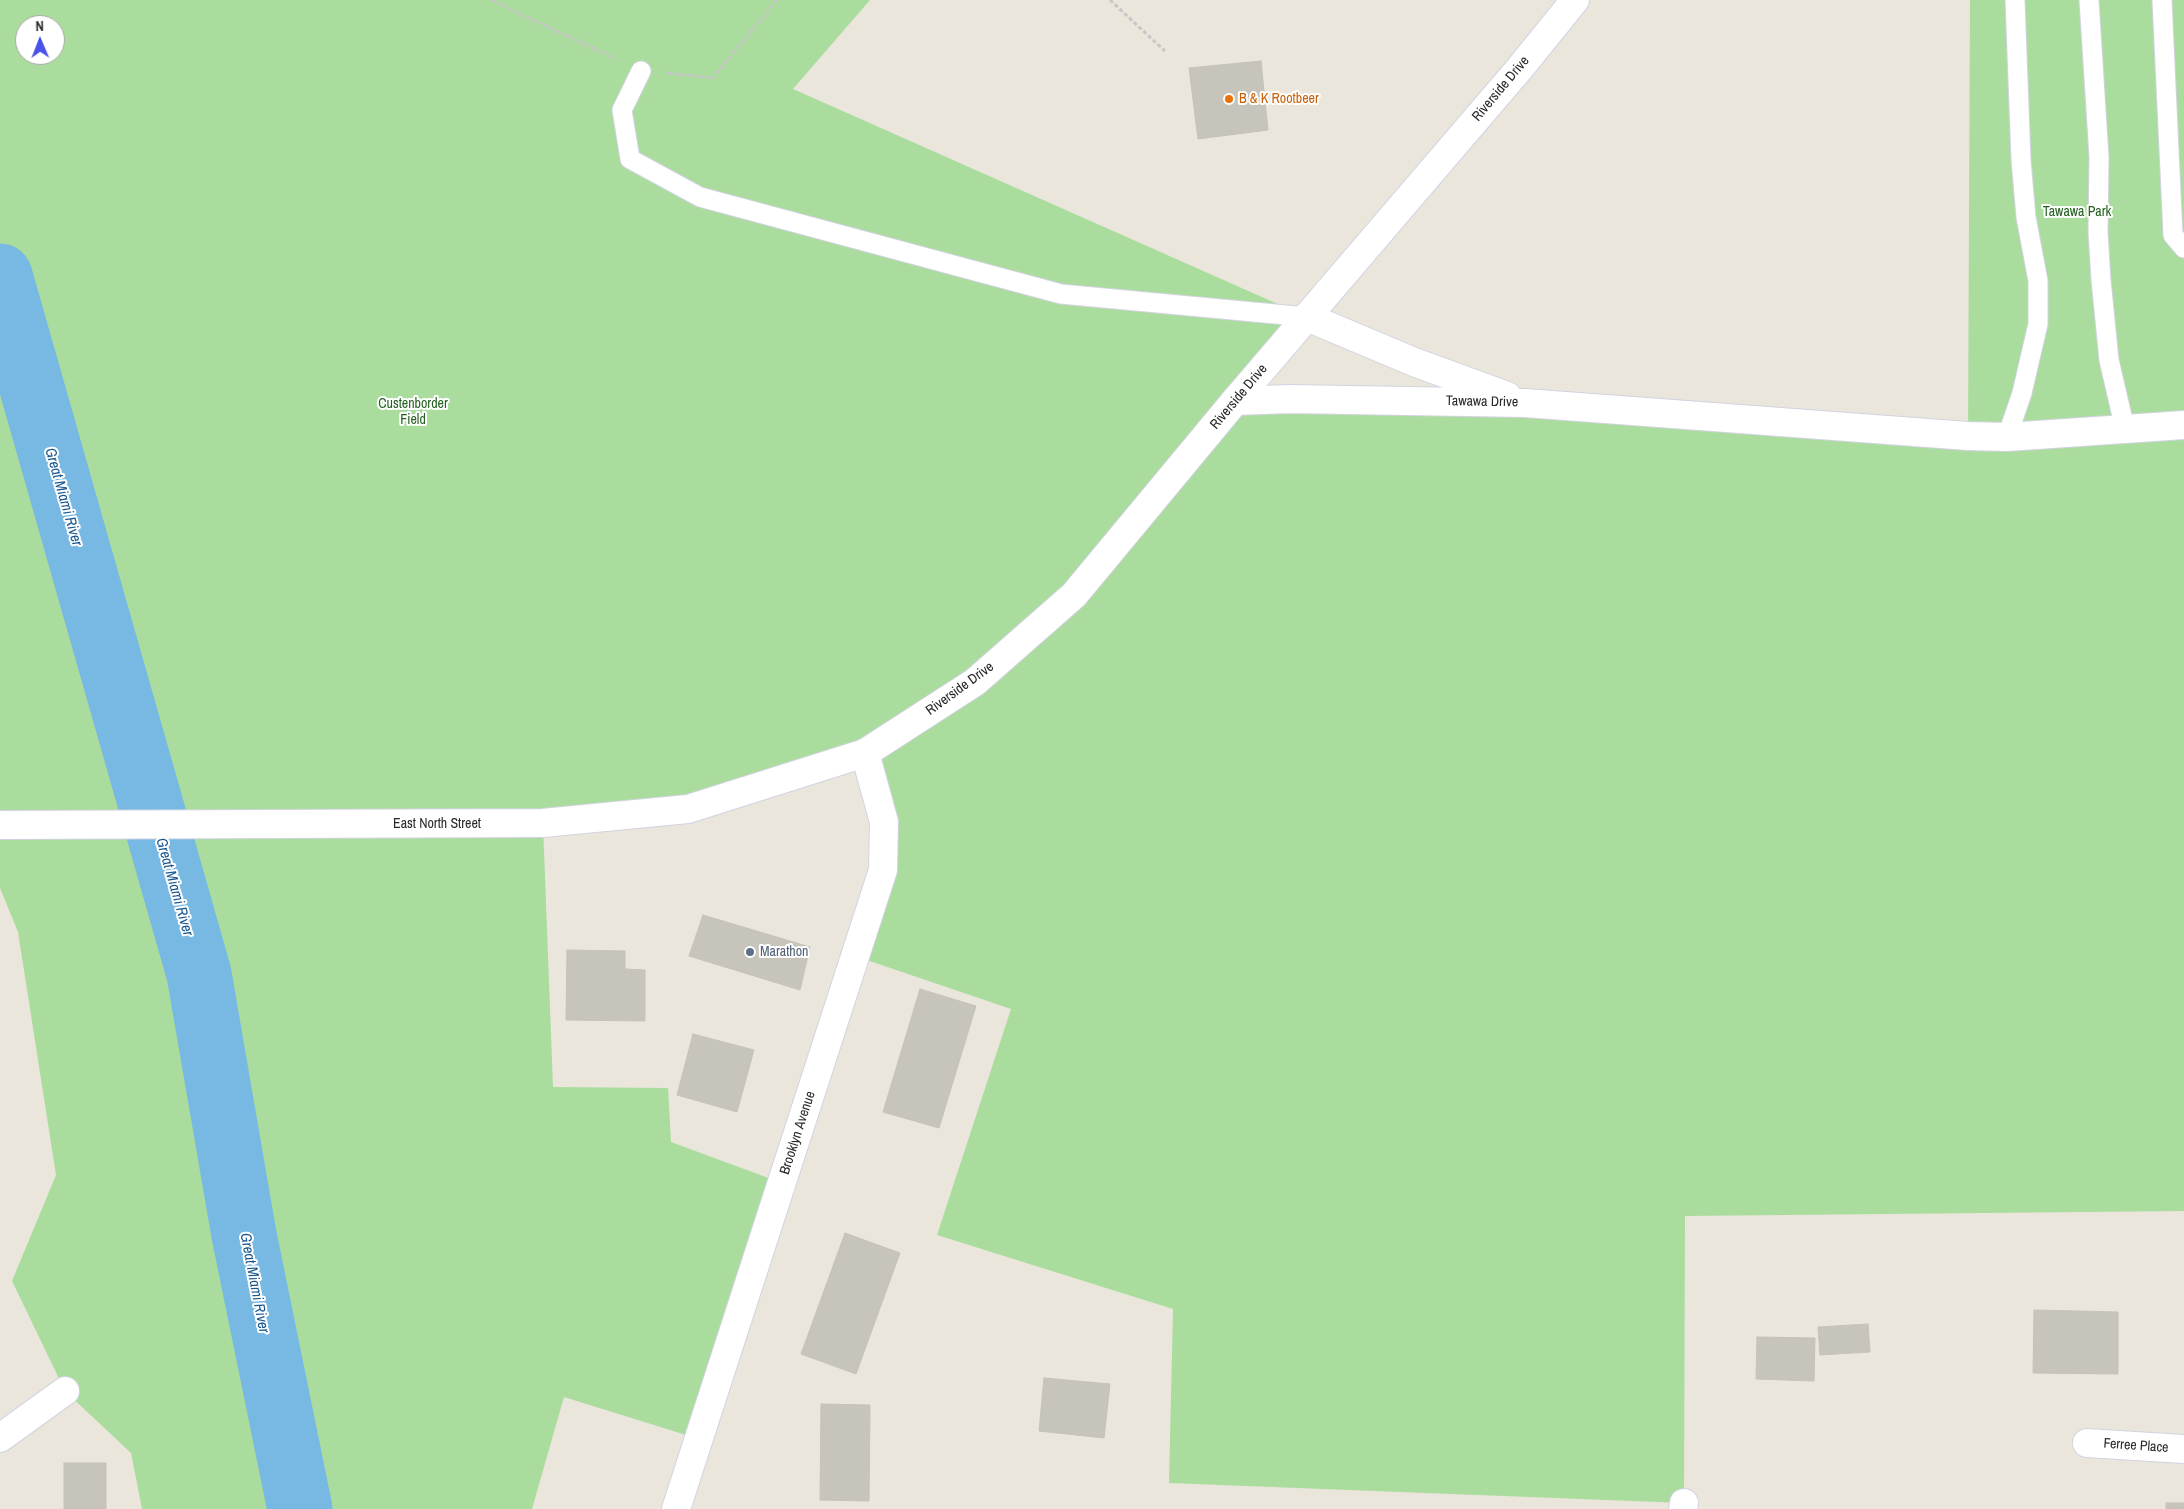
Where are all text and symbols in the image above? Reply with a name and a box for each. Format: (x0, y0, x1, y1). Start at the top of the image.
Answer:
north arrow (15, 15, 65, 65)
text: N (35, 17, 44, 35)
street label: Riverside Drive (1469, 53, 1533, 125)
place label: B & K Rootbeer (1239, 91, 1319, 107)
marker: B & K Rootbeer (1223, 93, 1235, 105)
park label: Tawawa Park (2043, 204, 2111, 220)
street label: Riverside Drive (1207, 361, 1271, 433)
street label: Tawawa Drive (1446, 393, 1518, 411)
park label: Custenborder Field (378, 396, 448, 428)
water label: Great Miami River (40, 446, 86, 548)
street label: Riverside Drive (923, 659, 997, 719)
street label: East North Street (393, 816, 481, 832)
water label: Great Miami River (151, 836, 197, 938)
place label: Marathon (760, 944, 808, 960)
marker: Marathon (744, 946, 756, 958)
street label: Brooklyn Avenue (777, 1089, 819, 1177)
water label: Great Miami River (236, 1232, 272, 1334)
street label: Ferree Place (2103, 1435, 2169, 1457)

